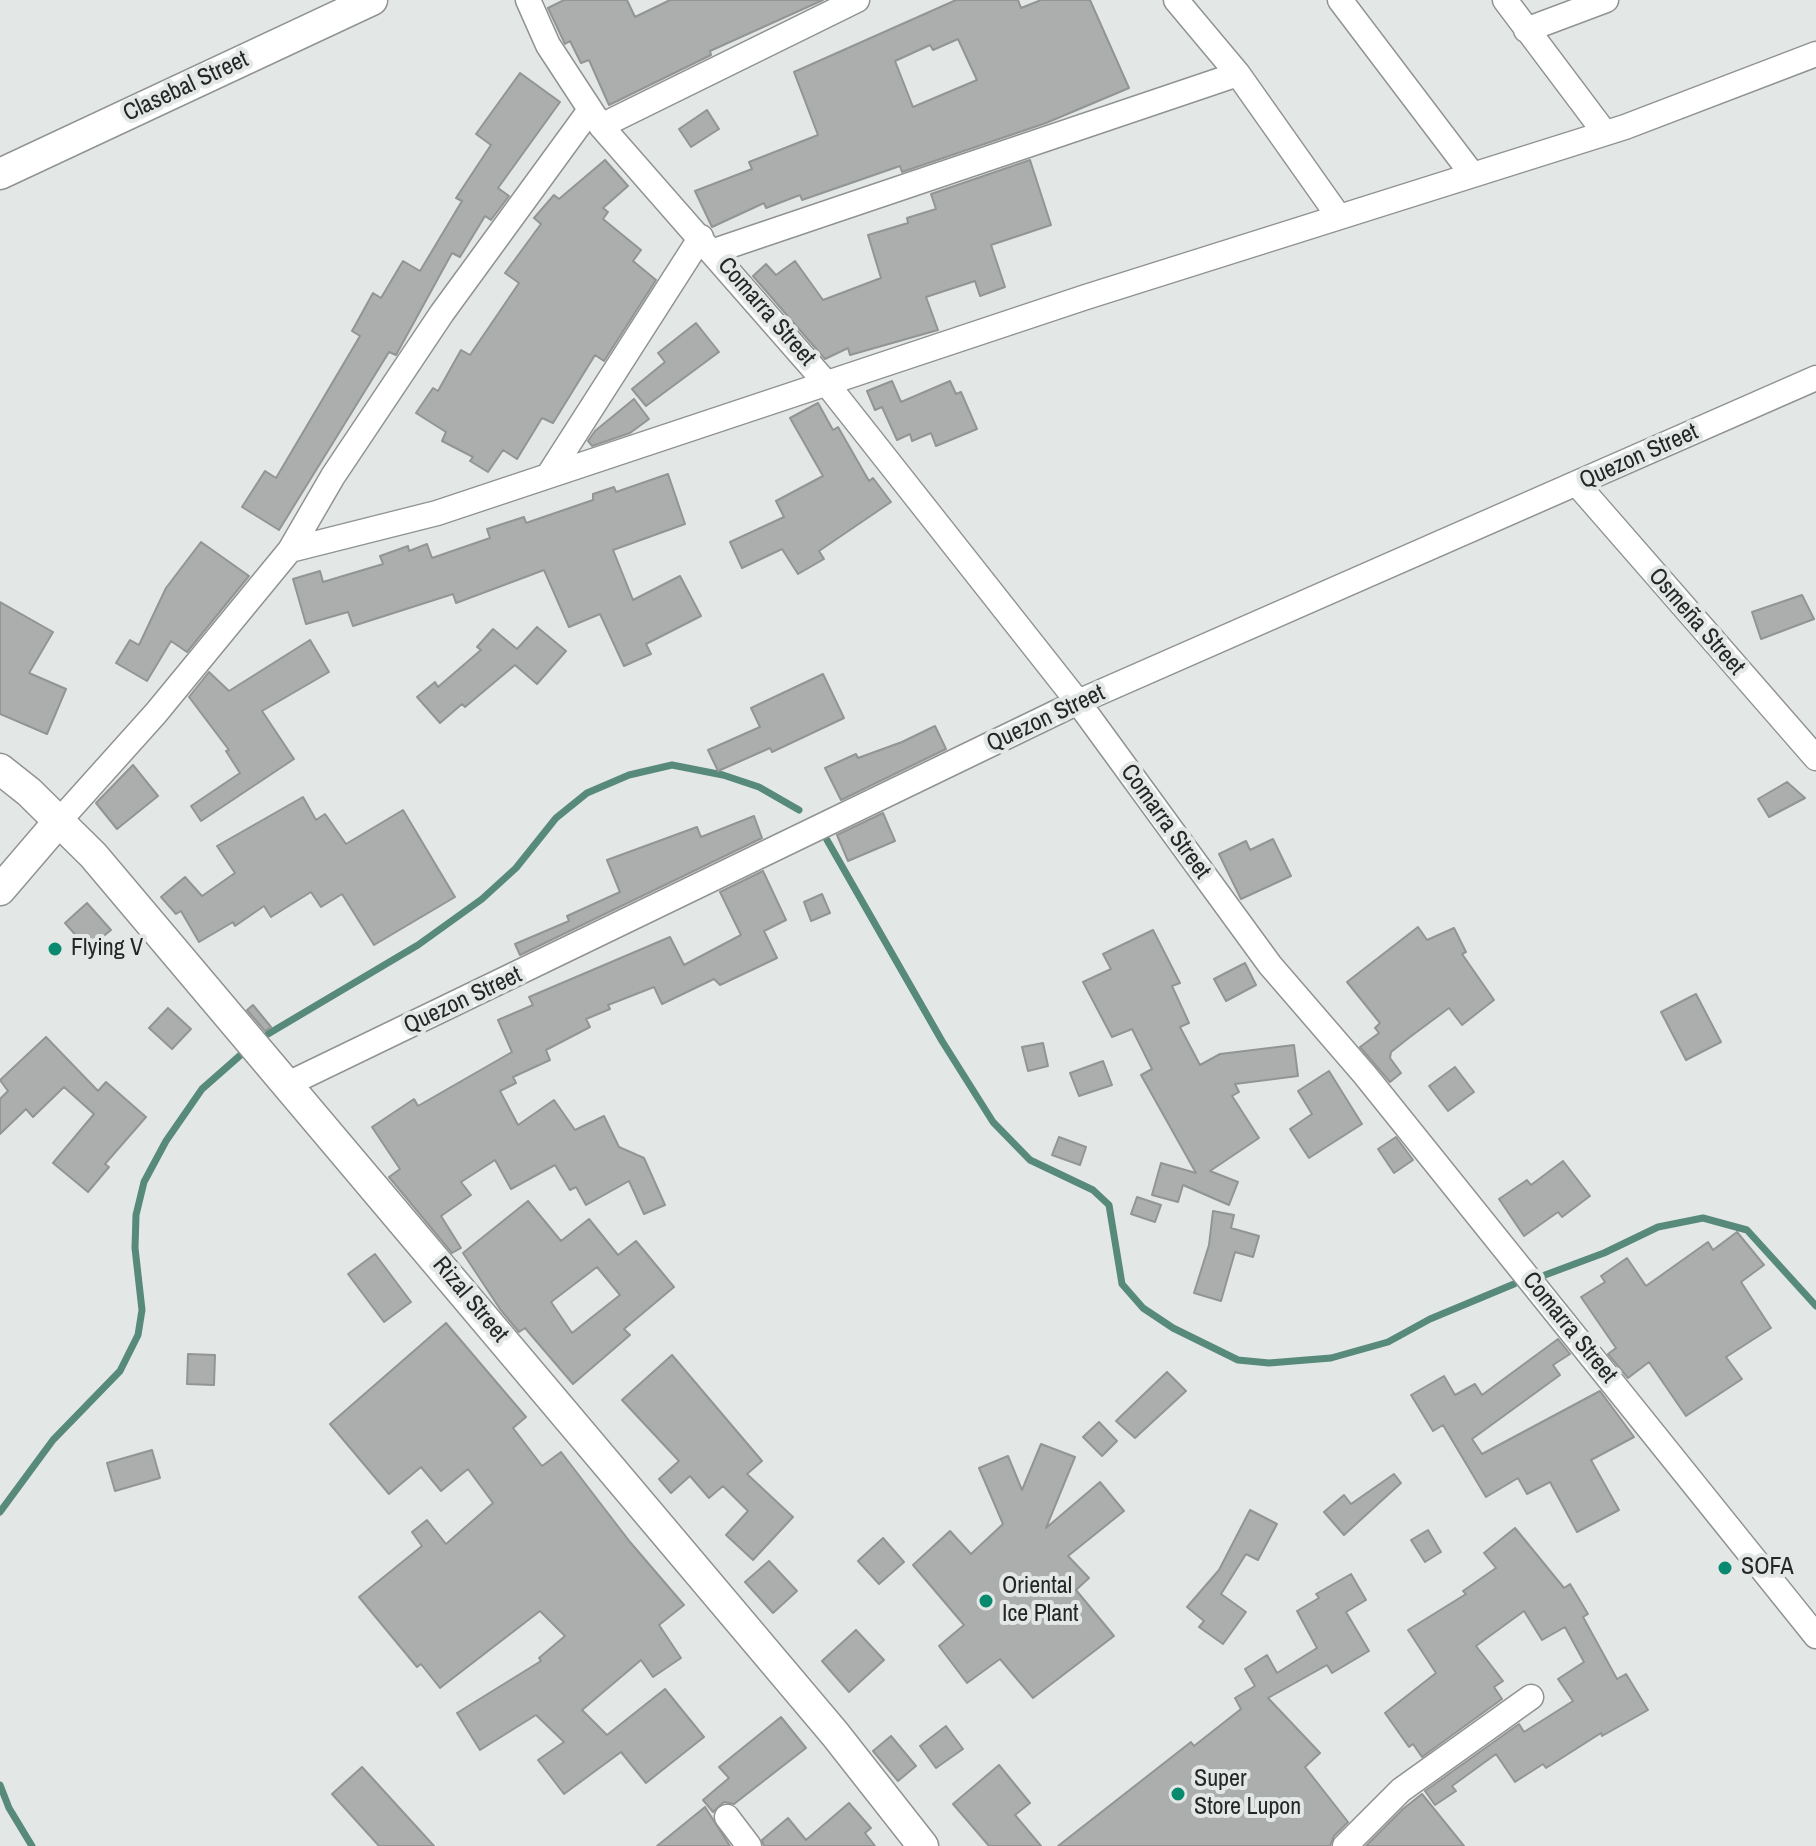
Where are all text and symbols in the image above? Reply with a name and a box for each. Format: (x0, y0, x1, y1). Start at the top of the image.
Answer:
street label: Clasebal Street (119, 46, 253, 128)
street label: Comarra Street (711, 252, 821, 372)
street label: Quezon Street (1575, 418, 1703, 496)
street label: Osmeña Street (1642, 563, 1750, 681)
street label: Quezon Street (982, 679, 1110, 759)
street label: Comarra Street (1114, 759, 1216, 885)
place label: Flying V (71, 935, 143, 963)
marker: Flying V (46, 940, 64, 958)
street label: Quezon Street (399, 961, 527, 1041)
street label: Rizal Street (426, 1251, 514, 1349)
street label: Comarra Street (1515, 1267, 1623, 1389)
place label: SOFA (1741, 1554, 1794, 1582)
marker: SOFA (1716, 1559, 1734, 1577)
place label: Oriental Ice Plant (1002, 1573, 1079, 1629)
marker: Oriental Ice Plant (977, 1592, 995, 1610)
place label: Super Store Lupon (1194, 1766, 1301, 1822)
marker: Super Store Lupon (1169, 1785, 1187, 1803)

